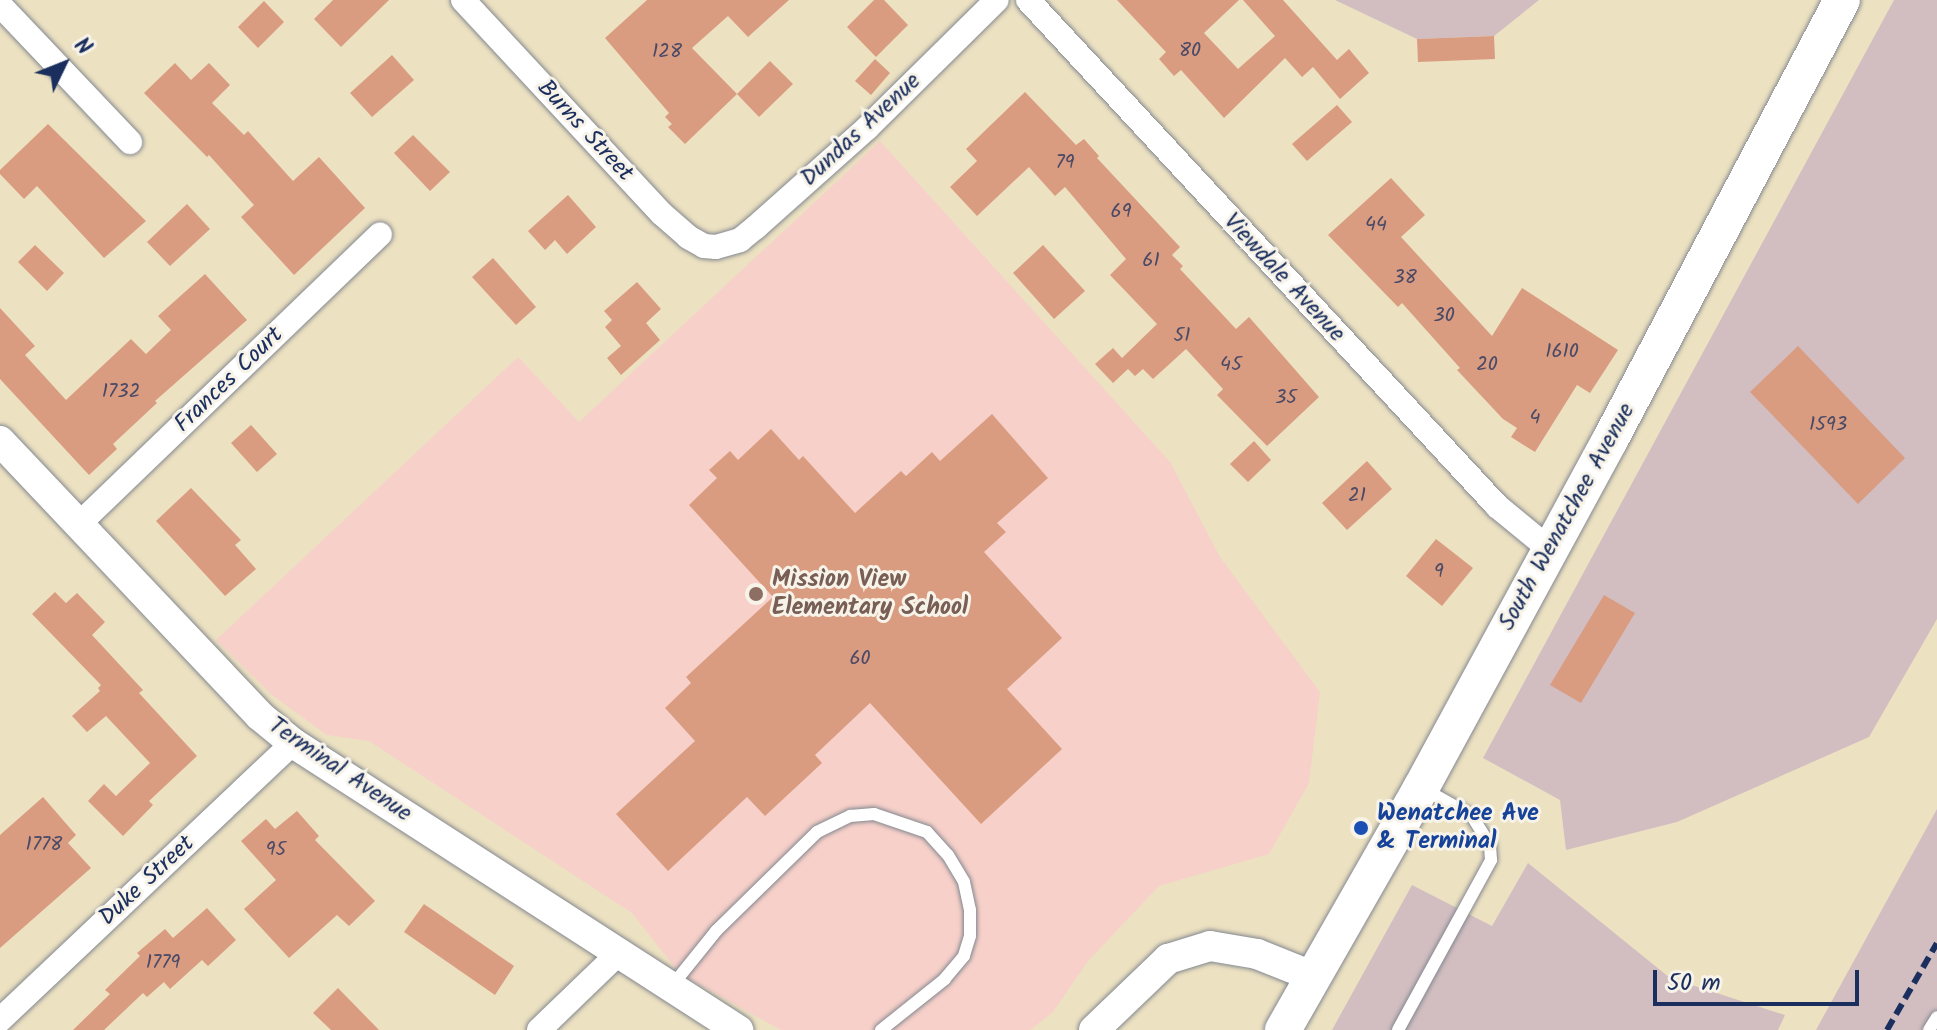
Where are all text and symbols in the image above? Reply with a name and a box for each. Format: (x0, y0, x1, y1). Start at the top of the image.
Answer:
north arrow (24, 24, 104, 104)
text: N (64, 30, 99, 64)
house number: 80 (1179, 39, 1201, 63)
house number: 128 (652, 40, 682, 64)
street label: Dundas Avenue (795, 67, 927, 193)
street label: Burns Street (531, 74, 639, 188)
house number: 79 (1056, 151, 1074, 175)
house number: 69 (1111, 200, 1131, 224)
street label: Viewdale Avenue (1217, 208, 1351, 348)
house number: 44 (1365, 213, 1387, 237)
house number: 61 (1142, 249, 1160, 273)
house number: 38 (1393, 266, 1417, 290)
house number: 30 (1433, 304, 1455, 328)
street label: Frances Court (169, 321, 289, 439)
house number: 51 (1173, 324, 1191, 348)
house number: 1610 (1545, 340, 1579, 364)
house number: 45 (1220, 353, 1242, 377)
house number: 20 (1476, 353, 1498, 377)
house number: 1732 (102, 380, 140, 404)
house number: 35 (1275, 386, 1297, 410)
street label: South Wenatchee Avenue (1493, 398, 1641, 636)
house number: 4 (1529, 406, 1541, 430)
house number: 1593 (1809, 413, 1847, 437)
house number: 21 (1348, 484, 1366, 508)
house number: 9 (1434, 560, 1444, 584)
place label: Mission View Elementary School (772, 566, 968, 622)
marker: Mission View Elementary School (747, 585, 765, 603)
house number: 60 (849, 647, 871, 671)
street label: Terminal Avenue (263, 711, 417, 829)
place label: Wenatchee Ave & Terminal (1377, 800, 1539, 856)
marker: Wenatchee Ave & Terminal (1352, 819, 1370, 837)
street label: Duke Street (93, 830, 201, 932)
house number: 1778 (26, 833, 62, 857)
house number: 95 (266, 838, 286, 862)
house number: 1779 (146, 951, 180, 975)
scale bar (1657, 954, 1863, 1004)
text: 50 m (1667, 964, 1721, 1003)

